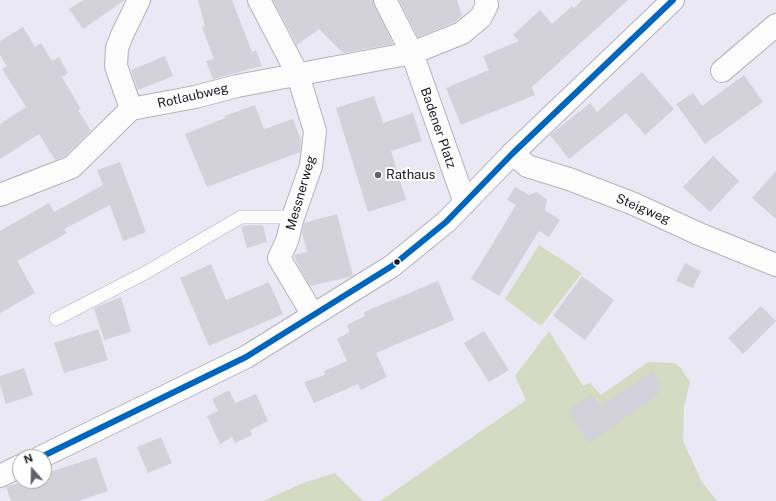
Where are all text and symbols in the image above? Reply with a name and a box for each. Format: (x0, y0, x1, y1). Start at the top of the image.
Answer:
street label: Rotlaubweg (156, 80, 230, 112)
street label: Badener Platz (417, 86, 459, 170)
street label: Messnerweg (283, 154, 319, 232)
place label: Rathaus (386, 167, 435, 183)
marker: Rathaus (373, 170, 383, 180)
street label: Steigweg (614, 191, 672, 227)
unlabelled marker (392, 257, 402, 267)
north arrow (12, 449, 52, 489)
text: N (22, 452, 34, 466)

